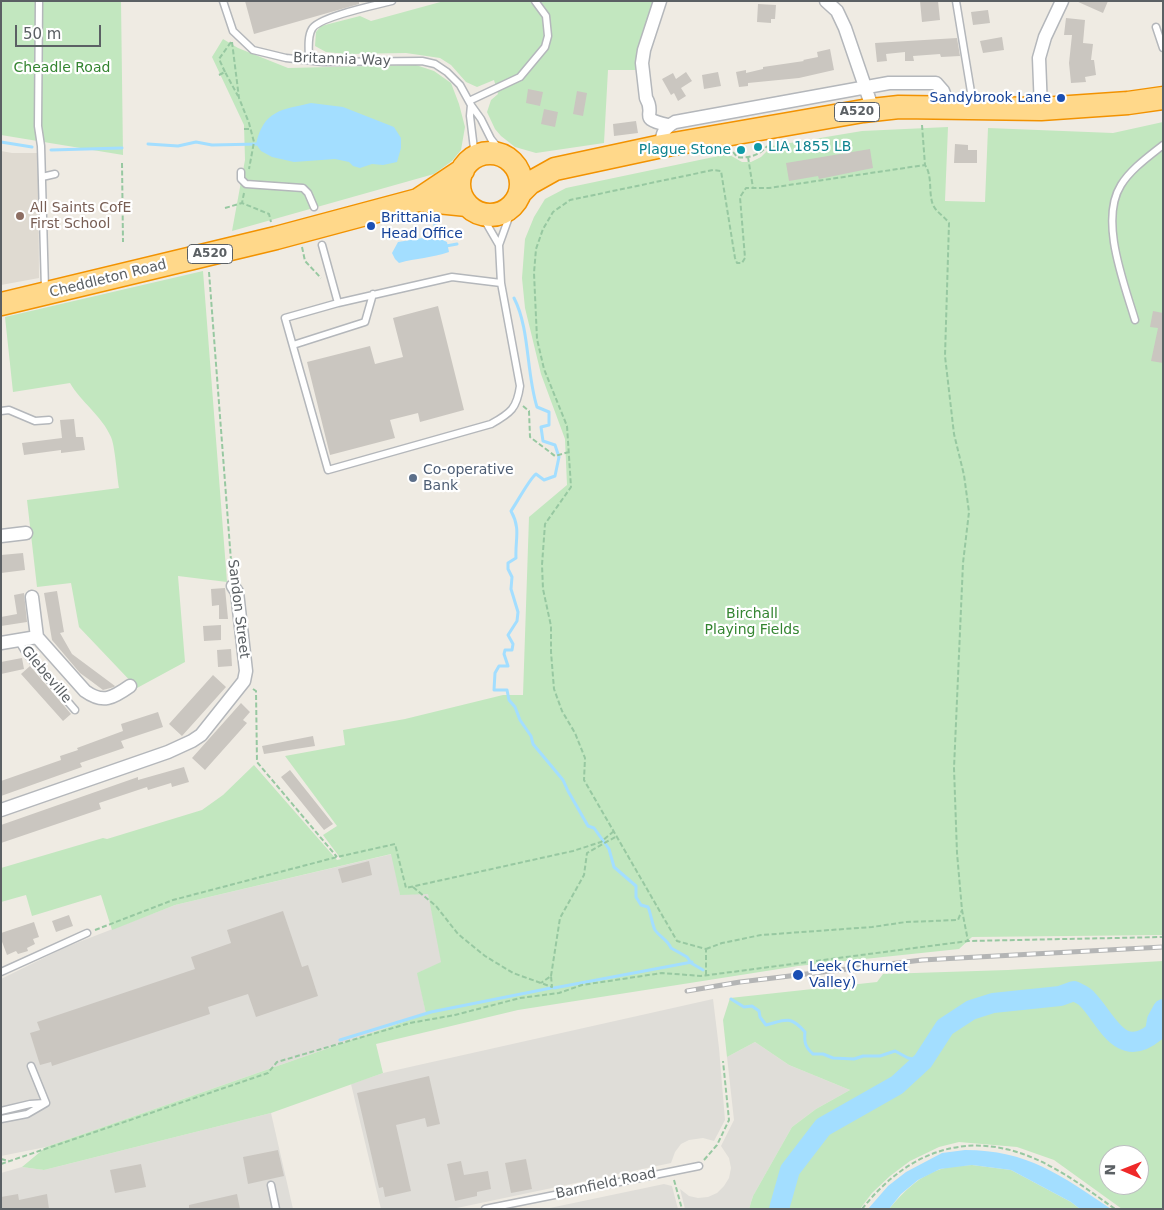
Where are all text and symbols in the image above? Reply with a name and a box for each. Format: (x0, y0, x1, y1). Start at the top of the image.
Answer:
scale bar (18, 15, 104, 47)
text: 50 m (23, 25, 61, 43)
street label: Britannia Way (293, 50, 391, 70)
park label: Cheadle Road (14, 60, 110, 76)
place label: Sandybrook Lane (930, 90, 1051, 106)
marker: Sandybrook Lane (1055, 92, 1067, 104)
road number: A520 (834, 102, 880, 121)
place label: LIA 1855 LB (768, 139, 851, 155)
marker: LIA 1855 LB (752, 141, 764, 153)
place label: Plague Stone (639, 142, 731, 158)
marker: Plague Stone (735, 144, 747, 156)
place label: All Saints CofE First School (30, 200, 131, 232)
marker: All Saints CofE First School (14, 210, 26, 222)
place label: Brittania Head Office (381, 210, 463, 242)
marker: Brittania Head Office (365, 220, 377, 232)
road number: A520 (188, 244, 232, 264)
street label: Cheddleton Road (48, 256, 168, 302)
place label: Co-operative Bank (423, 462, 514, 494)
marker: Co-operative Bank (407, 472, 419, 484)
street label: Sandon Street (224, 559, 252, 659)
park label: Birchall Playing Fields (705, 606, 799, 638)
street label: Glebeville (17, 643, 75, 707)
place label: Leek (Churnet Valley) (809, 959, 908, 992)
marker: Leek (Churnet Valley) (791, 968, 805, 982)
north arrow (1099, 1145, 1149, 1195)
text: N (1102, 1164, 1118, 1176)
street label: Barnfield Road (554, 1165, 658, 1203)

